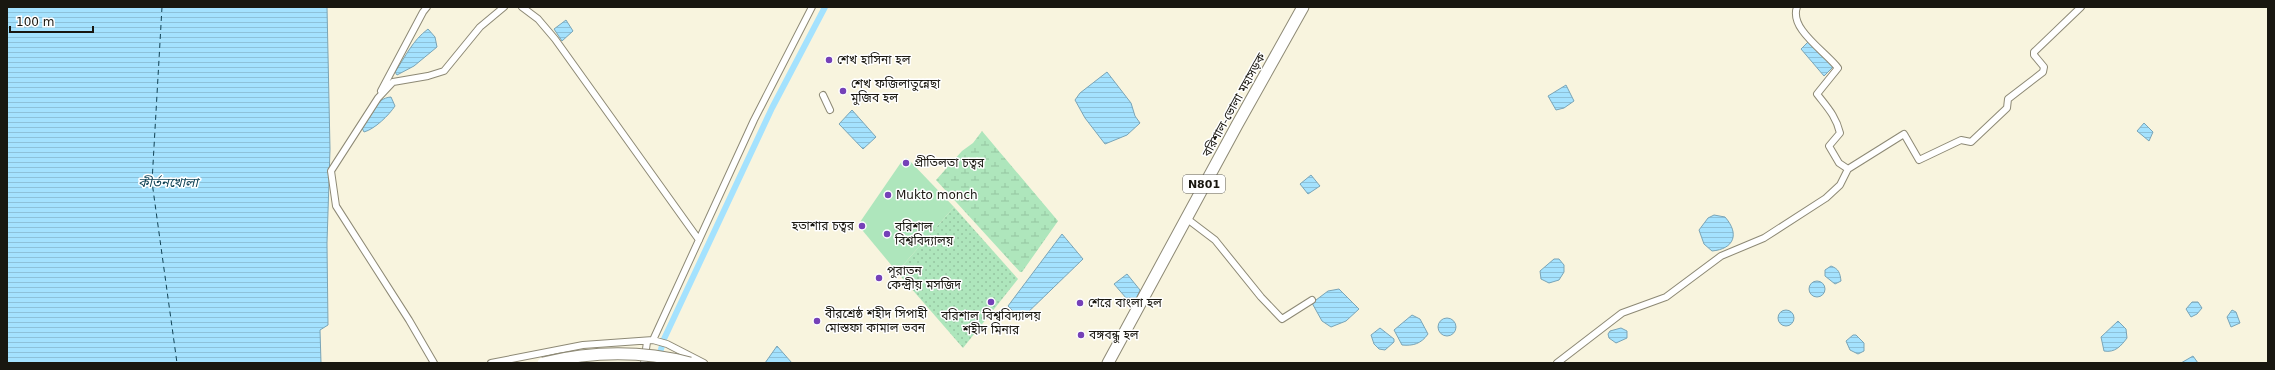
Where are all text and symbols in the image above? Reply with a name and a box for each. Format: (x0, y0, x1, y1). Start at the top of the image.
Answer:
scale bar (10, 8, 93, 34)
text: 100 m (16, 15, 54, 29)
street label: বরিশাল-ভোলা মহাসড়ক (1198, 50, 1268, 160)
place label: শেখ হাসিনা হল (837, 52, 911, 67)
marker: শেখ হাসিনা হল (824, 55, 834, 65)
place label: শেখ ফজিলাতুন্নেছা মুজিব হল (850, 76, 941, 106)
marker: শেখ ফজিলাতুন্নেছা মুজিব হল (838, 86, 848, 96)
place label: প্রীতিলতা চত্বর (914, 155, 985, 170)
marker: প্রীতিলতা চত্বর (901, 158, 911, 168)
water label: কীর্তনখোলা (138, 175, 201, 190)
road number: N801 (1183, 175, 1225, 193)
place label: Mukto monch (896, 188, 978, 202)
marker: Mukto monch (883, 190, 893, 200)
place label: হতাশার চত্বর (791, 219, 855, 233)
place label: বরিশাল বিশ্ববিদ্যালয় (894, 219, 954, 248)
marker: হতাশার চত্বর (857, 221, 867, 231)
marker: বরিশাল বিশ্ববিদ্যালয় (882, 229, 892, 239)
place label: পুরাতন কেন্দ্রীয় মসজিদ (887, 264, 961, 292)
marker: পুরাতন কেন্দ্রীয় মসজিদ (874, 273, 884, 283)
place label: শেরে বাংলা হল (1088, 296, 1162, 310)
marker: বরিশাল বিশ্ববিদ্যালয় শহীদ মিনার (986, 297, 996, 307)
marker: শেরে বাংলা হল (1075, 298, 1085, 308)
place label: বীরশ্রেষ্ঠ শহীদ সিপাহী মোস্তফা কামাল ভবন (824, 305, 928, 335)
place label: বরিশাল বিশ্ববিদ্যালয় শহীদ মিনার (940, 308, 1041, 337)
marker: বীরশ্রেষ্ঠ শহীদ সিপাহী মোস্তফা কামাল ভবন (812, 316, 822, 326)
place label: বঙ্গবন্ধু হল (1088, 328, 1139, 344)
marker: বঙ্গবন্ধু হল (1076, 330, 1086, 340)

